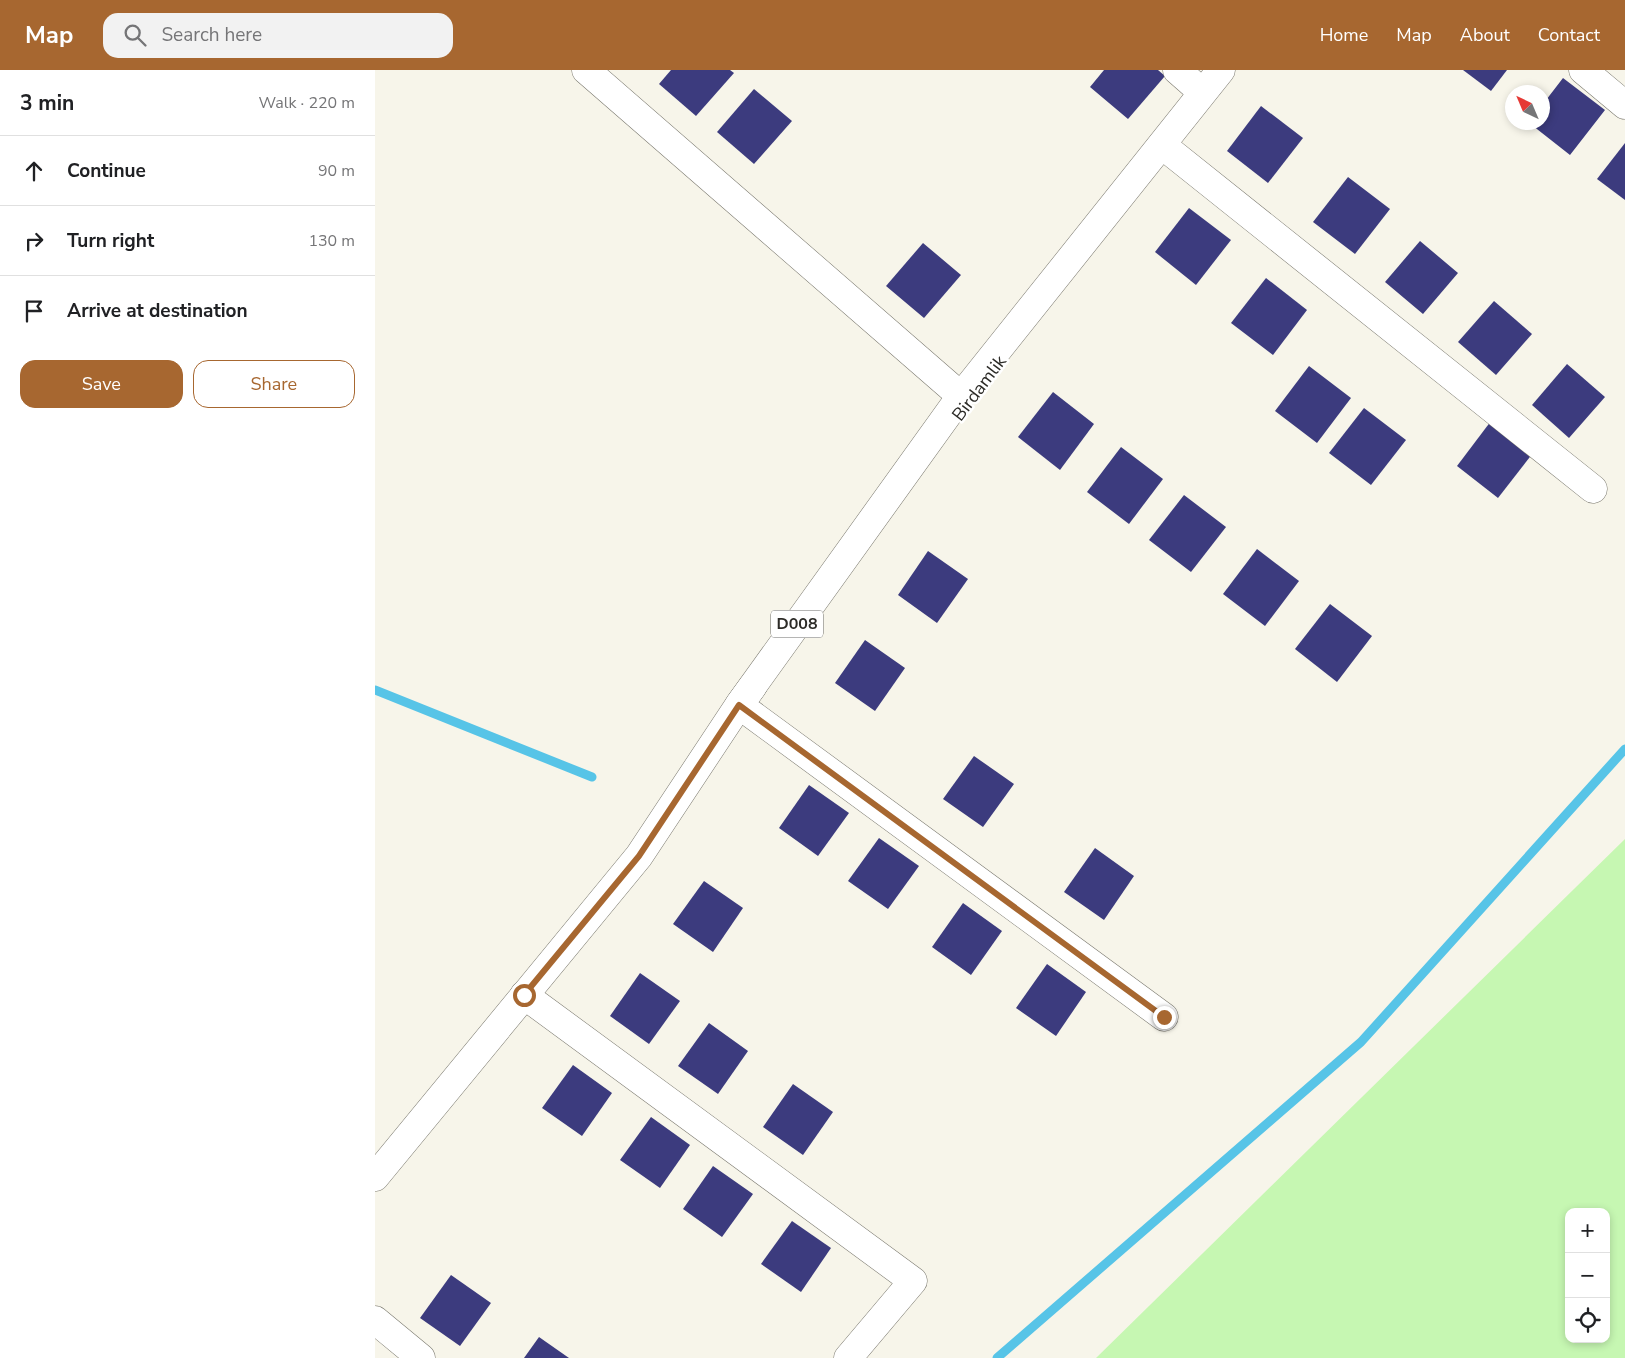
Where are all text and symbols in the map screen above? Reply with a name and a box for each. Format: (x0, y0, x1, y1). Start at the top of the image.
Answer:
search box (103, 13, 453, 58)
text: Map (25, 19, 73, 51)
icon: search (121, 21, 149, 49)
text: Search here (161, 22, 262, 48)
text: Home (1320, 23, 1368, 47)
text: Map (1396, 23, 1432, 47)
text: About (1460, 23, 1510, 47)
text: Contact (1538, 23, 1600, 47)
north arrow (1505, 85, 1550, 130)
text: 3 min (20, 89, 74, 117)
text: Walk · 220 m (259, 92, 355, 114)
icon: ahead (20, 157, 48, 185)
text: Continue (67, 158, 146, 184)
text: 90 m (318, 160, 355, 182)
icon: right (20, 227, 48, 255)
text: Turn right (67, 228, 154, 254)
text: 130 m (308, 230, 355, 252)
icon: arrive (20, 297, 48, 325)
text: Arrive at destination (67, 298, 248, 324)
street label: Birdamlik (946, 349, 1012, 426)
button: Save (20, 360, 183, 408)
button: Share (193, 360, 355, 408)
road number: D008 (771, 610, 823, 638)
route start (513, 984, 536, 1007)
route end (1153, 1006, 1176, 1029)
map controls (1565, 1208, 1610, 1343)
button: + (1565, 1208, 1610, 1253)
button: − (1565, 1253, 1610, 1298)
button: locate (1565, 1298, 1610, 1343)

